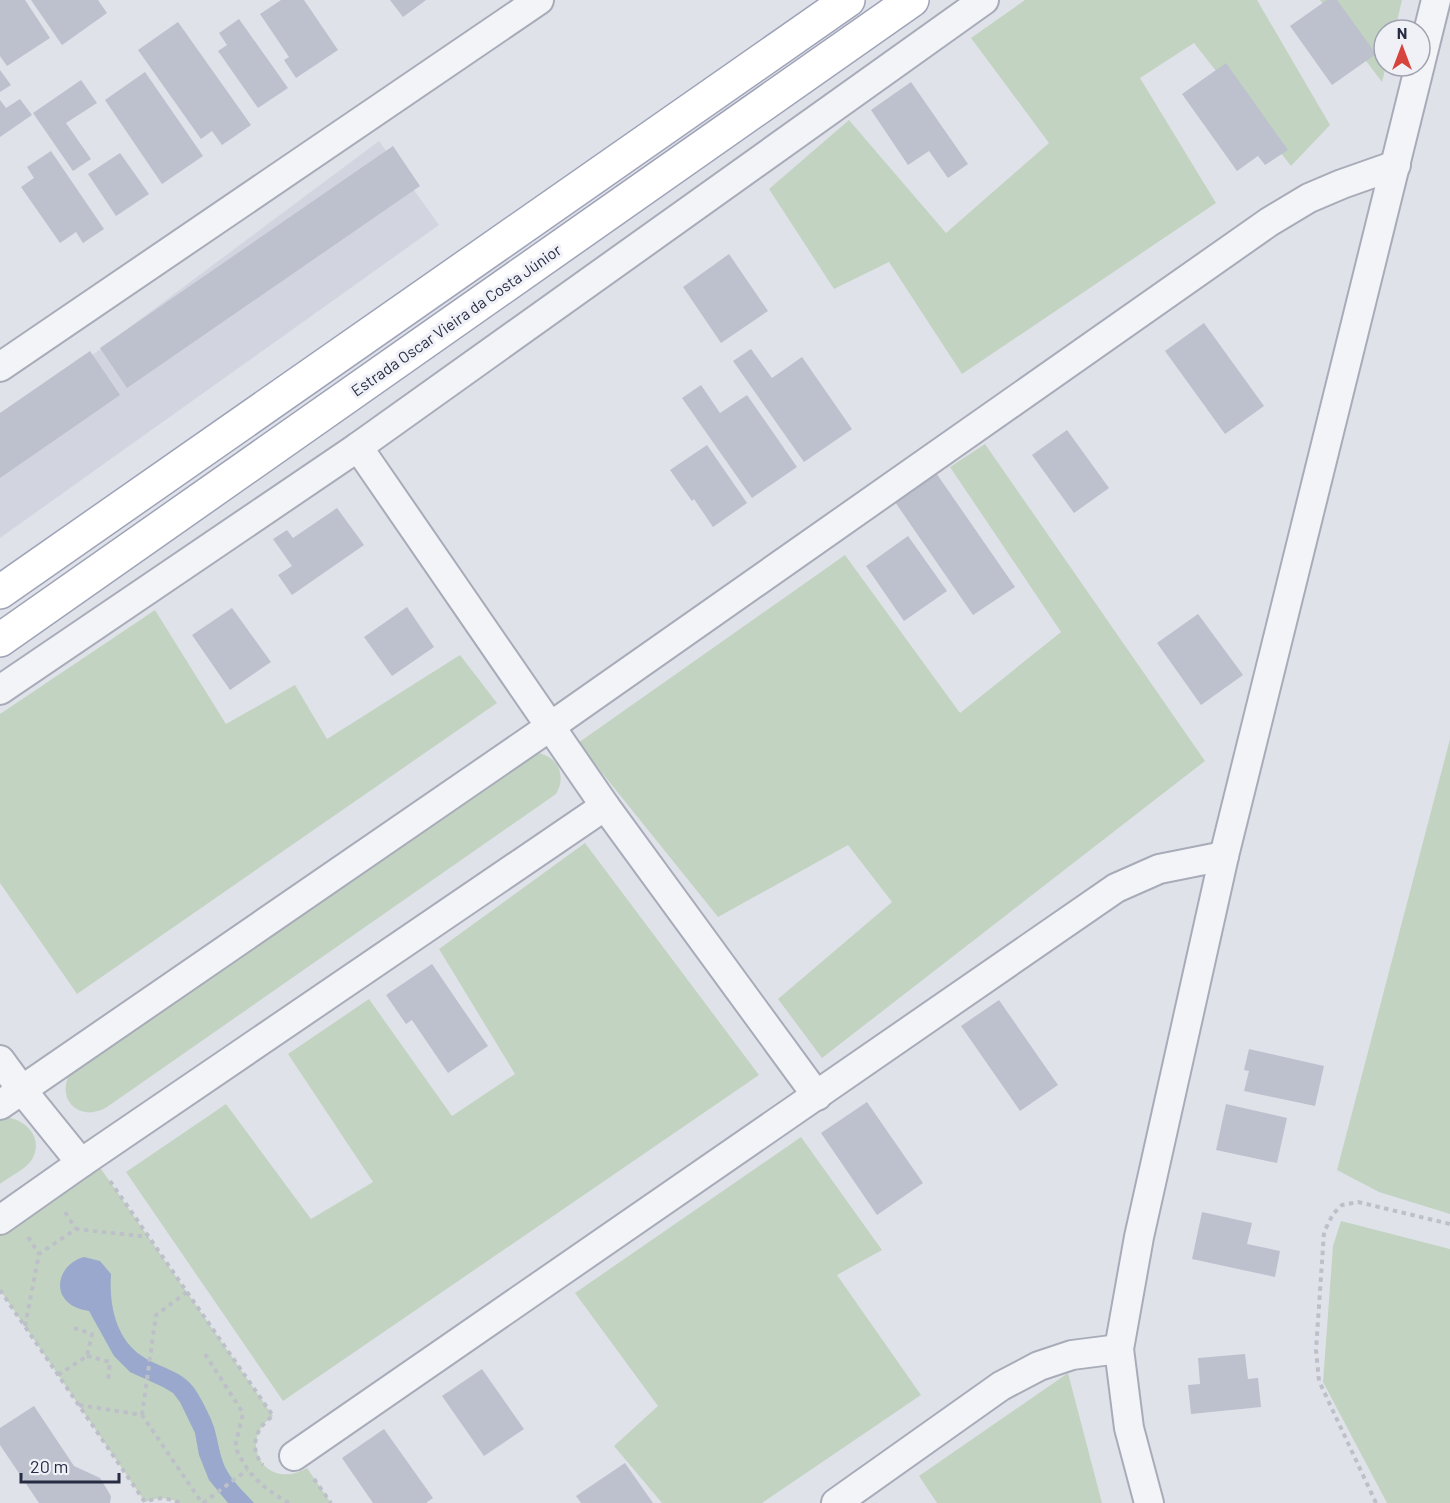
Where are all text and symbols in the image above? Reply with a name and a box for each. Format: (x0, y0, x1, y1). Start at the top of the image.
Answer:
north arrow (1372, 18, 1432, 78)
text: N (1397, 23, 1407, 42)
street label: Estrada Oscar Vieira da Costa Júnior (347, 239, 565, 400)
scale bar (21, 1446, 118, 1484)
text: 20 m (30, 1455, 68, 1477)

